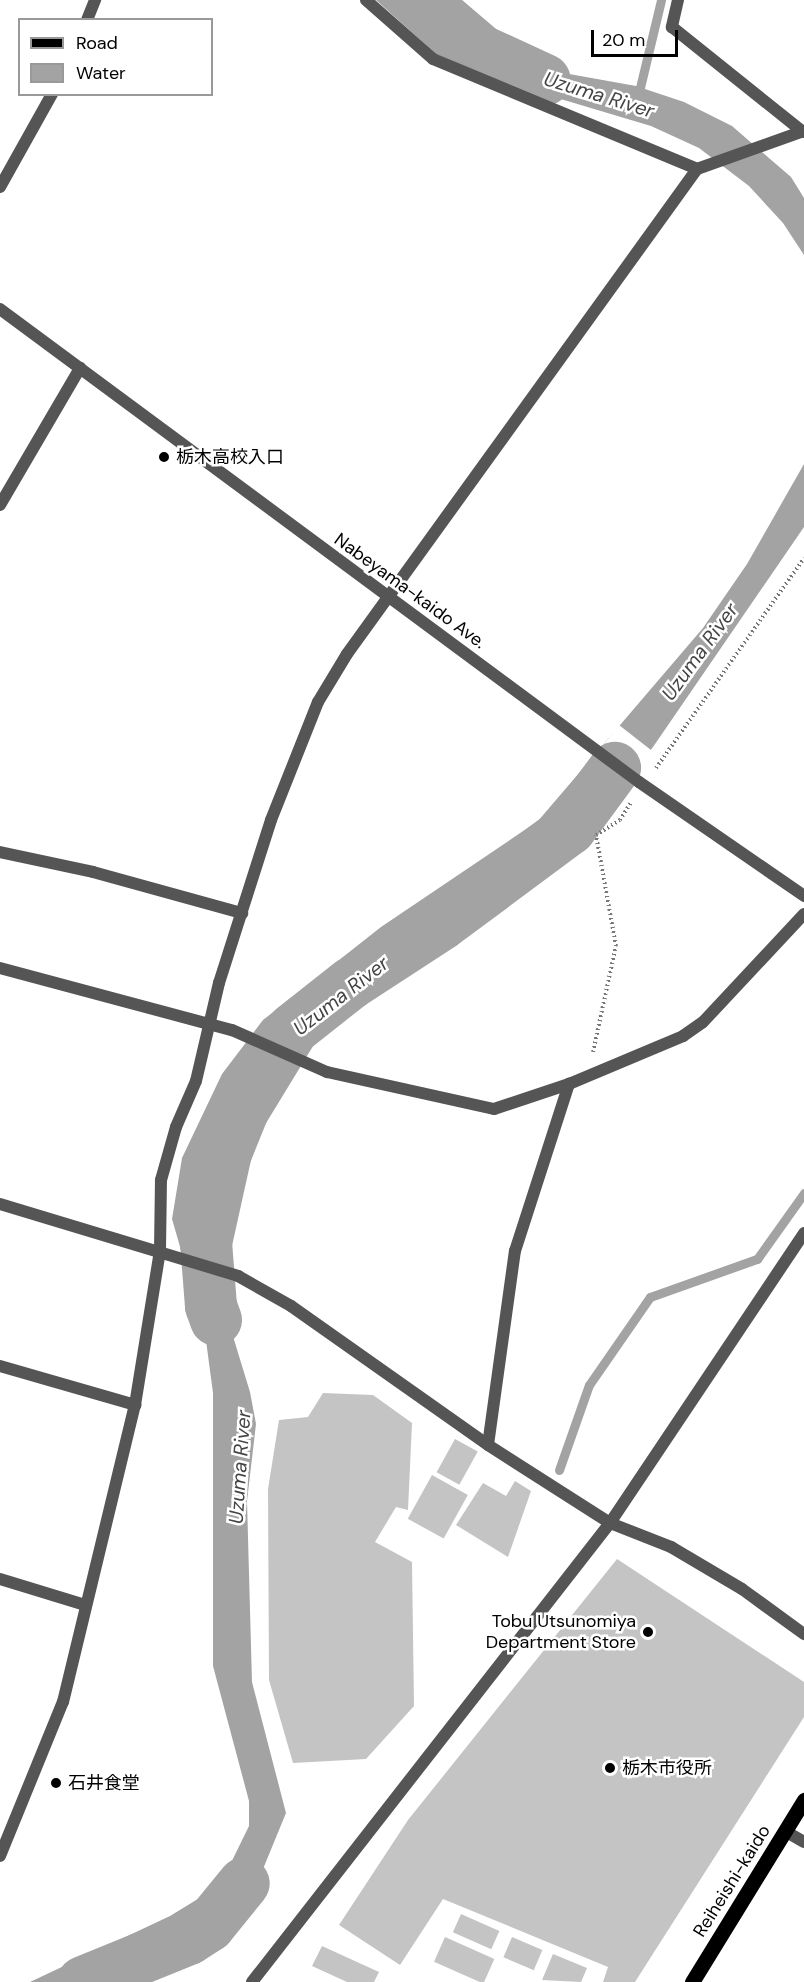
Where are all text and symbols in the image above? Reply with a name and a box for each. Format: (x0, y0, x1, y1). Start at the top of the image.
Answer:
legend (18, 18, 213, 96)
scale bar (594, 18, 681, 56)
text: 20 m (602, 28, 645, 52)
text: Road (76, 31, 118, 55)
text: Water (76, 61, 126, 85)
water label: Uzuma River (541, 67, 657, 123)
place label: 栃木高校入口 (176, 446, 284, 468)
marker: 栃木高校入口 (157, 450, 171, 464)
street label: Nabeyama-kaido Ave. (330, 529, 490, 653)
water label: Uzuma River (657, 599, 743, 705)
water label: Uzuma River (289, 951, 393, 1041)
water label: Uzuma River (224, 1409, 256, 1525)
place label: Tobu Utsunomiya Department Store (486, 1611, 636, 1654)
marker: Tobu Utsunomiya Department Store (641, 1625, 655, 1639)
place label: 栃木市役所 (622, 1757, 712, 1779)
marker: 栃木市役所 (603, 1761, 617, 1775)
place label: 石井食堂 (68, 1772, 140, 1794)
marker: 石井食堂 (49, 1776, 63, 1790)
street label: Reiheishi-kaido (689, 1821, 775, 1941)

